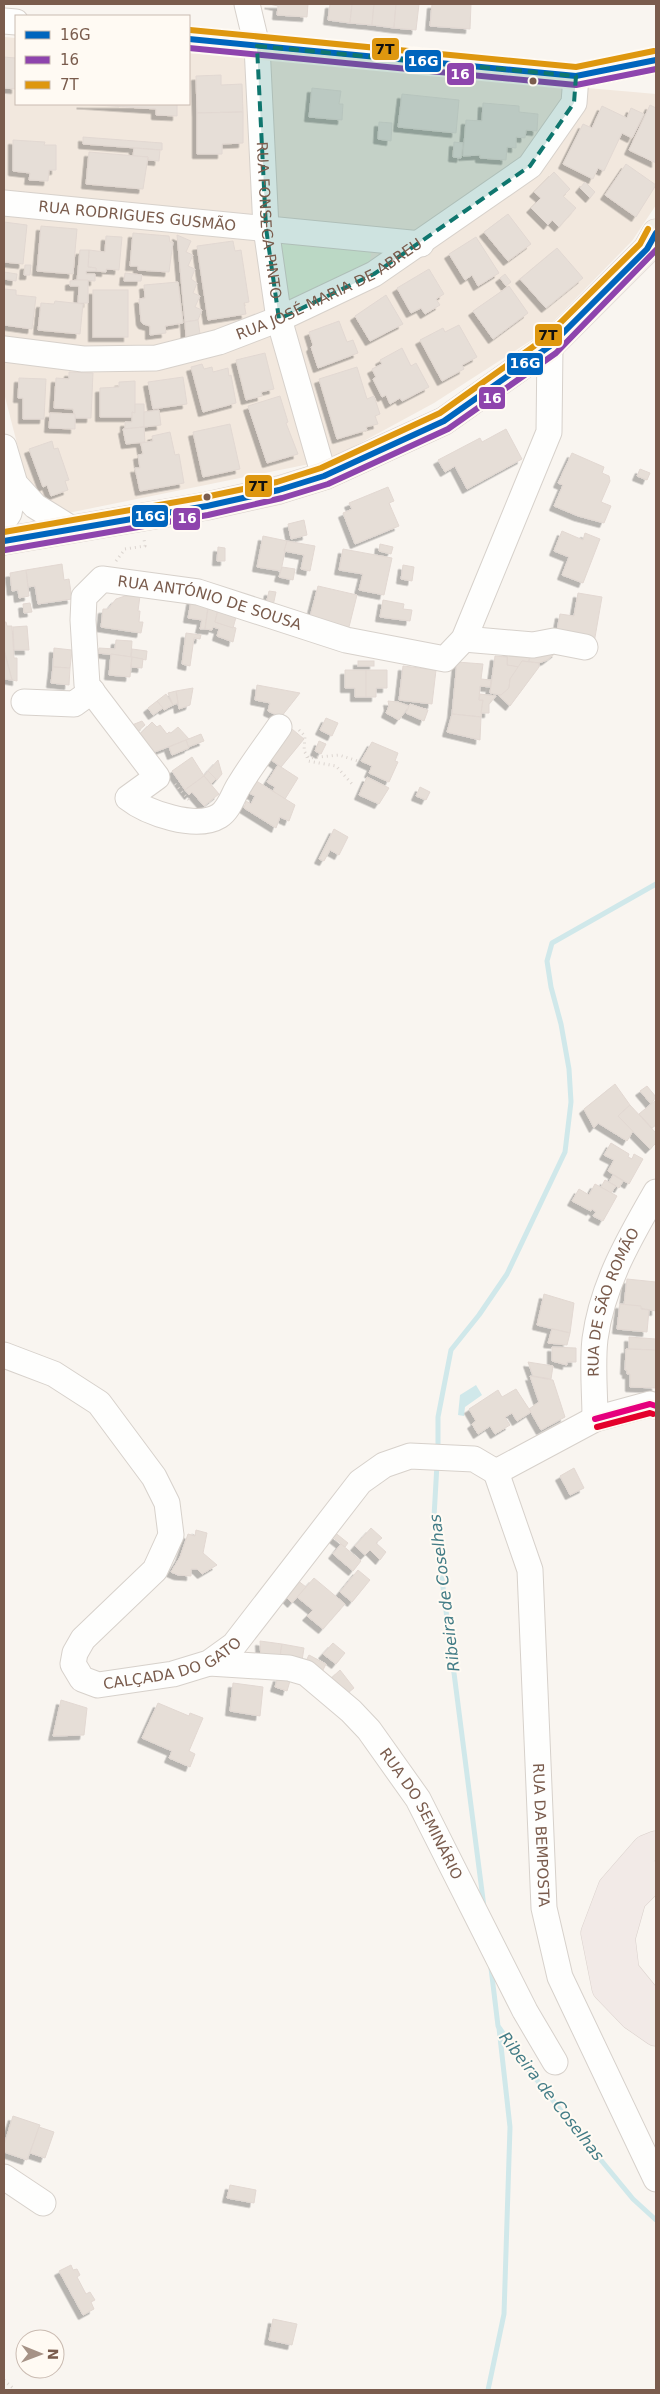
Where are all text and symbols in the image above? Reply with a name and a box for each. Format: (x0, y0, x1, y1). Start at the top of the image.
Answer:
legend (15, 15, 190, 105)
text: 16G (60, 26, 91, 44)
line badge: 7T (371, 37, 400, 61)
text: 7T (375, 41, 395, 57)
line badge: 16G (404, 49, 442, 73)
text: 16 (60, 51, 79, 69)
text: 16G (408, 53, 438, 69)
line badge: 16 (446, 62, 475, 86)
text: 16 (450, 66, 470, 82)
text: 7T (60, 76, 80, 94)
unlabelled marker (528, 76, 538, 86)
street label: RUA FONSECA PINTO (253, 141, 285, 300)
street label: RUA RODRIGUES GUSMÃO (38, 197, 237, 235)
street label: RUA JOSÉ MARIA DE ABREU (233, 234, 426, 344)
line badge: 7T (534, 323, 563, 347)
text: 7T (538, 327, 558, 343)
line badge: 16G (506, 352, 544, 376)
text: 16G (510, 355, 540, 371)
line badge: 16 (478, 386, 506, 410)
text: 16 (482, 390, 502, 406)
line badge: 7T (244, 474, 273, 498)
text: 7T (248, 478, 268, 494)
unlabelled marker (202, 492, 212, 502)
line badge: 16G (131, 504, 169, 528)
line badge: 16 (172, 507, 201, 531)
text: 16G (135, 508, 165, 524)
text: 16 (177, 510, 197, 526)
street label: RUA ANTÓNIO DE SOUSA (117, 572, 305, 634)
street label: RUA DE SÃO ROMÃO (585, 1225, 643, 1377)
water label: Ribeira de Coselhas (425, 1513, 464, 1673)
street label: CALÇADA DO GATO (102, 1634, 245, 1693)
street label: RUA DO SEMINÁRIO (376, 1745, 466, 1883)
street label: RUA DA BEMPOSTA (529, 1763, 553, 1908)
water label: Ribeira de Coselhas (495, 2028, 608, 2165)
north arrow (15, 2329, 65, 2379)
text: N (45, 2348, 61, 2360)

